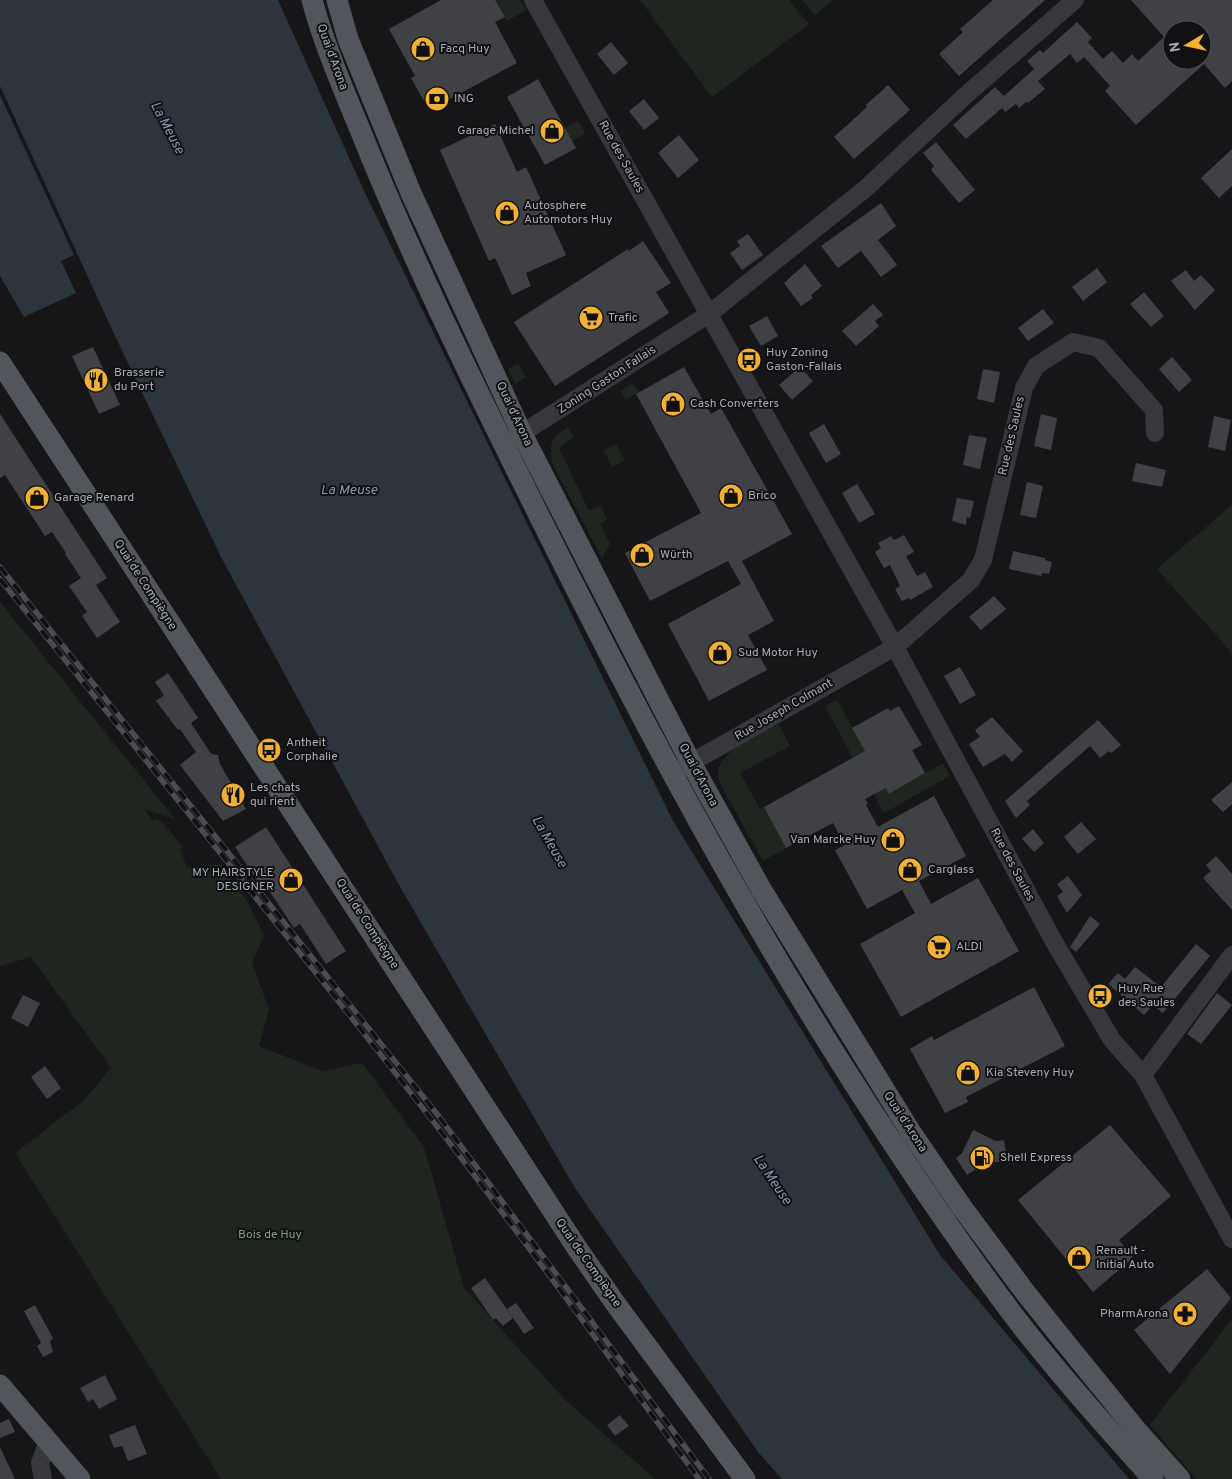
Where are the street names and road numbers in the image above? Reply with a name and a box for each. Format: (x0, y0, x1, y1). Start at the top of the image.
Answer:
street label: Quai d'Arona (313, 22, 351, 92)
street label: Rue des Saules (594, 118, 648, 196)
street label: Zoning Gaston Fallais (555, 342, 659, 418)
street label: Quai d'Arona (492, 379, 536, 449)
street label: Rue des Saules (995, 395, 1029, 477)
street label: Quai de Compiègne (110, 537, 180, 633)
street label: Rue Joseph Colmant (732, 675, 836, 745)
street label: Quai d'Arona (675, 741, 721, 809)
street label: Rue des Saules (986, 826, 1038, 904)
street label: Quai de Compiègne (332, 876, 402, 972)
street label: Quai d'Arona (879, 1089, 931, 1155)
street label: Quai de Compiègne (551, 1215, 625, 1311)

